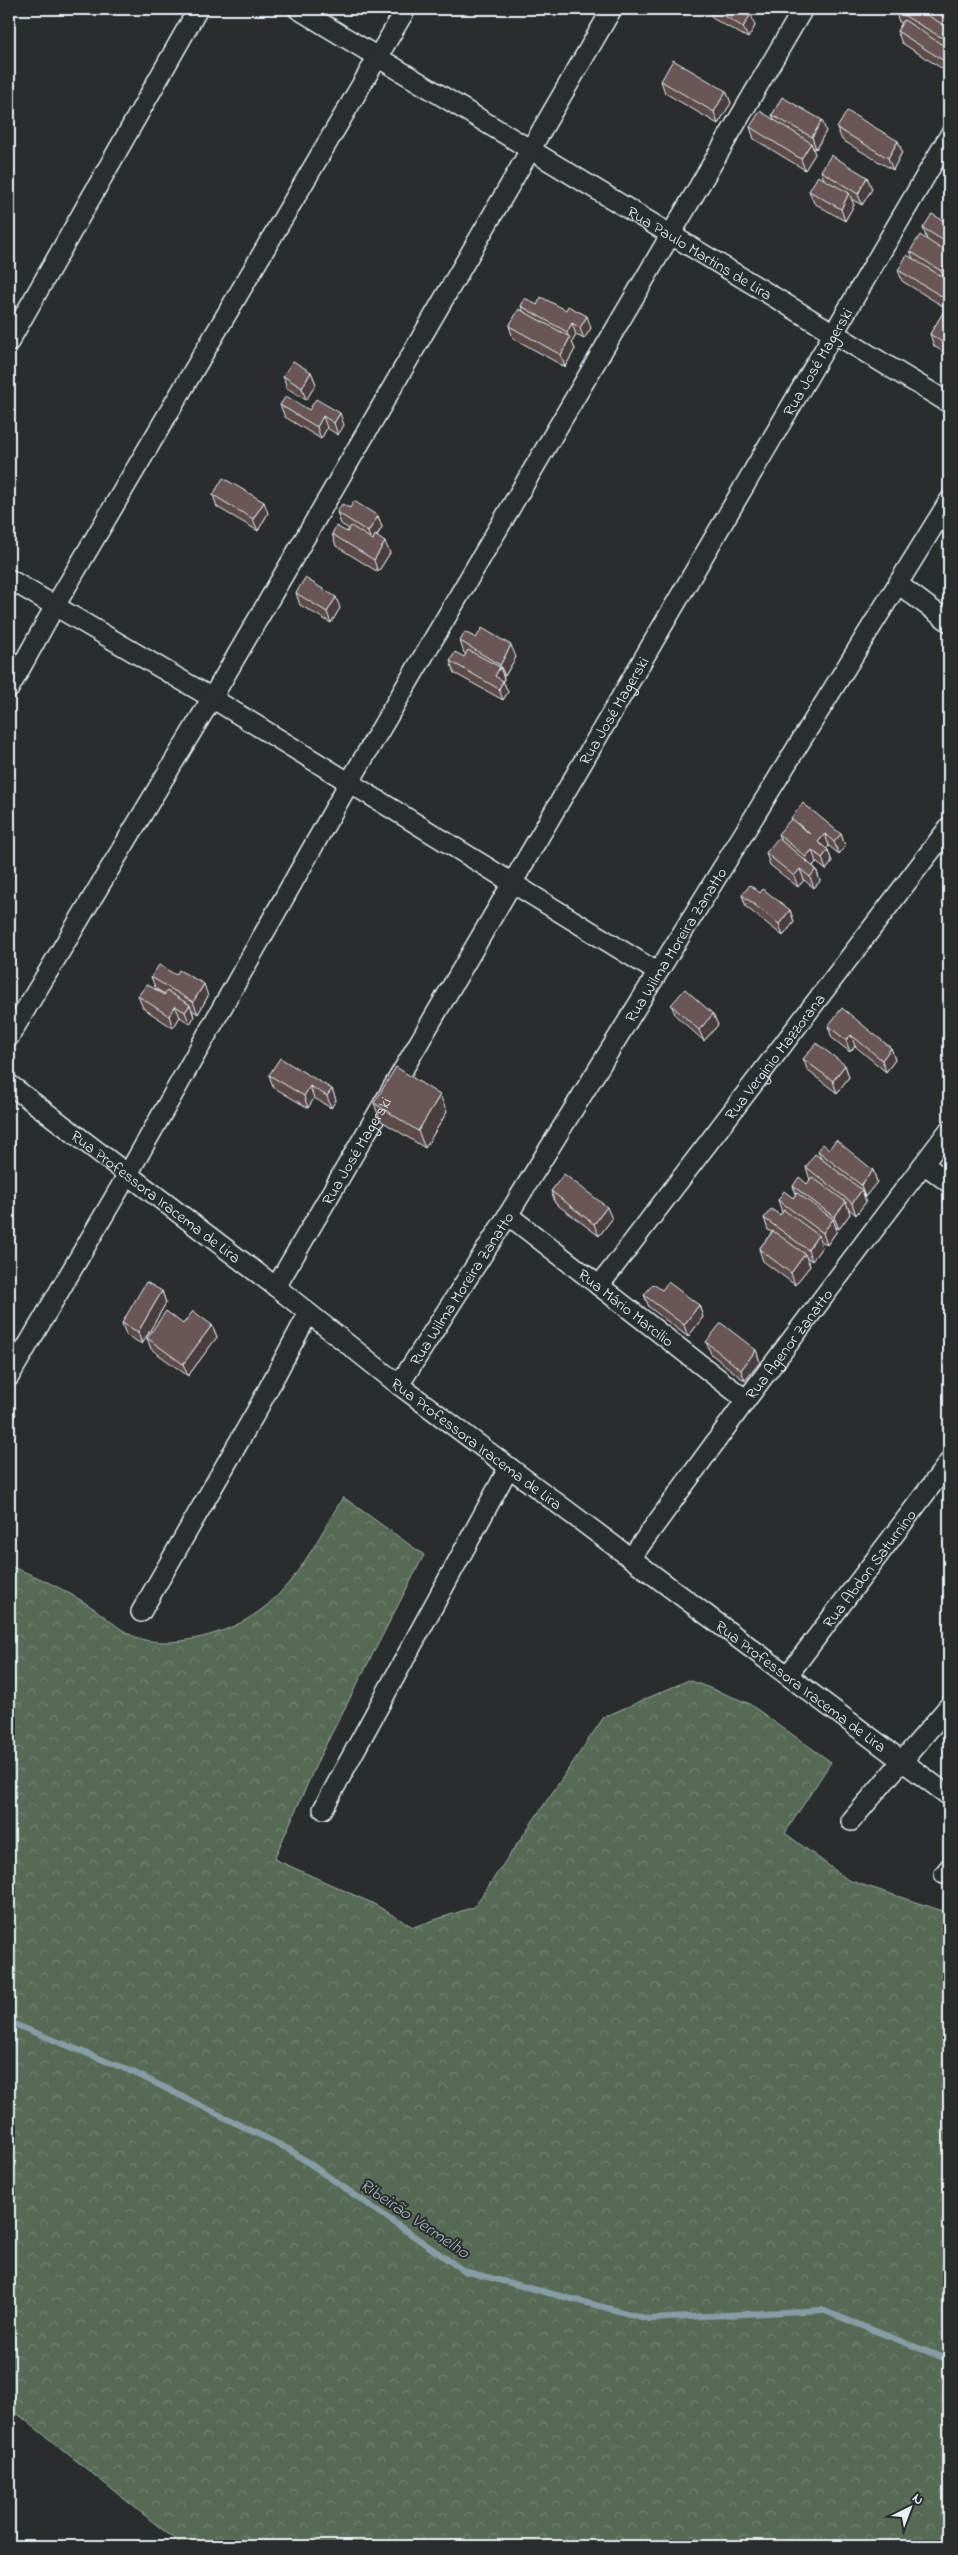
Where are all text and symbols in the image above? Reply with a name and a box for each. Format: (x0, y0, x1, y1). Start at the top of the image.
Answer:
street label: Rua Paulo Martins de Lira (622, 201, 776, 307)
street label: Rua José Magerski (778, 304, 860, 421)
street label: Rua José Magerski (574, 653, 656, 770)
street label: Rua Wilma Moreira Zanatto (620, 863, 734, 1028)
street label: Rua Verginio Mazzorana (720, 989, 832, 1126)
street label: Rua José Magerski (316, 1093, 399, 1210)
street label: Rua Professora Iracema de Lira (65, 1125, 245, 1270)
street label: Rua Wilma Moreira Zanatto (404, 1208, 521, 1371)
street label: Rua Mário Marcilio (572, 1264, 678, 1354)
street label: Rua Agenor Zanatto (740, 1284, 840, 1405)
street label: Rua Professora Iracema de Lira (385, 1373, 566, 1517)
street label: Rua Abdon Saturnino (818, 1505, 923, 1634)
street label: Rua Professora Iracema de Lira (710, 1615, 891, 1759)
water label: Ribeirão Vermelho (354, 2173, 475, 2266)
north arrow (886, 2482, 936, 2532)
text: N (907, 2488, 928, 2510)

